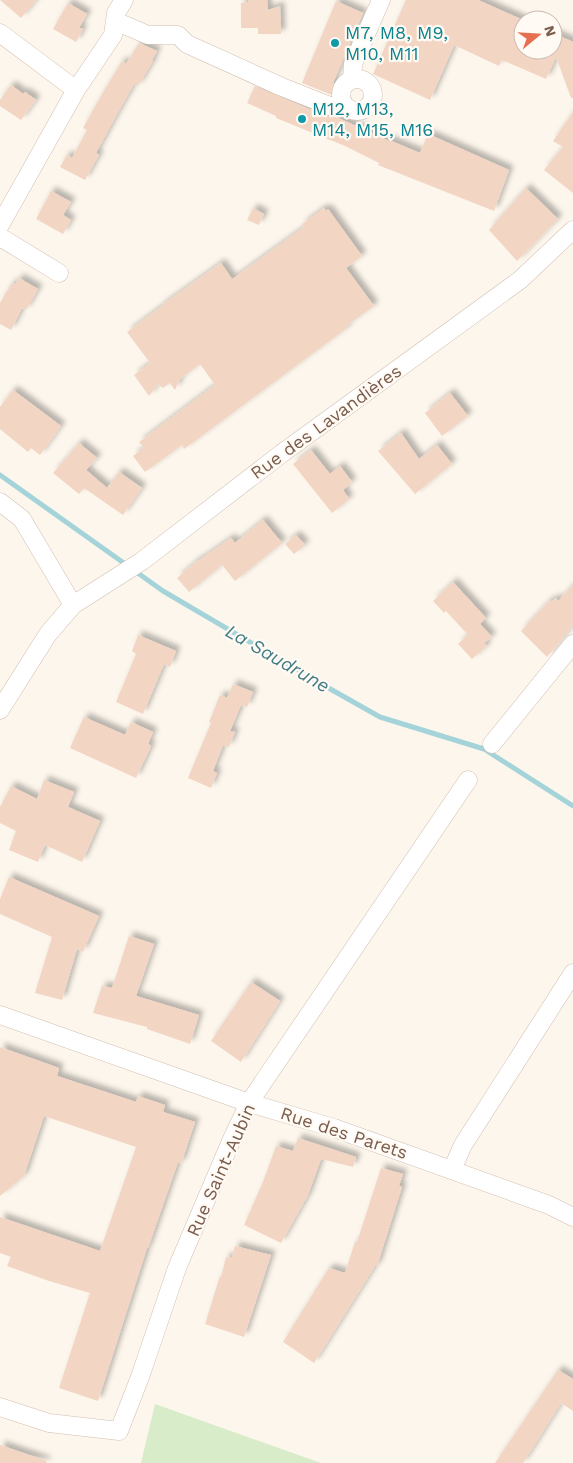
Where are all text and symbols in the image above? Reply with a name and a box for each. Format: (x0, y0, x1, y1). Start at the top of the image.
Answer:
north arrow (513, 10, 563, 60)
place label: M7, M8, M9, M10, M11 (345, 22, 448, 64)
text: N (541, 24, 560, 38)
marker: M7, M8, M9, M10, M11 (329, 37, 341, 49)
place label: M12, M13, M14, M15, M16 (312, 98, 433, 140)
marker: M12, M13, M14, M15, M16 (296, 113, 308, 125)
street label: Rue des Lavandières (246, 360, 405, 483)
water label: La Saudrune (221, 619, 334, 698)
street label: Rue Saint-Aubin (182, 1100, 259, 1239)
street label: Rue des Parets (278, 1102, 410, 1163)

